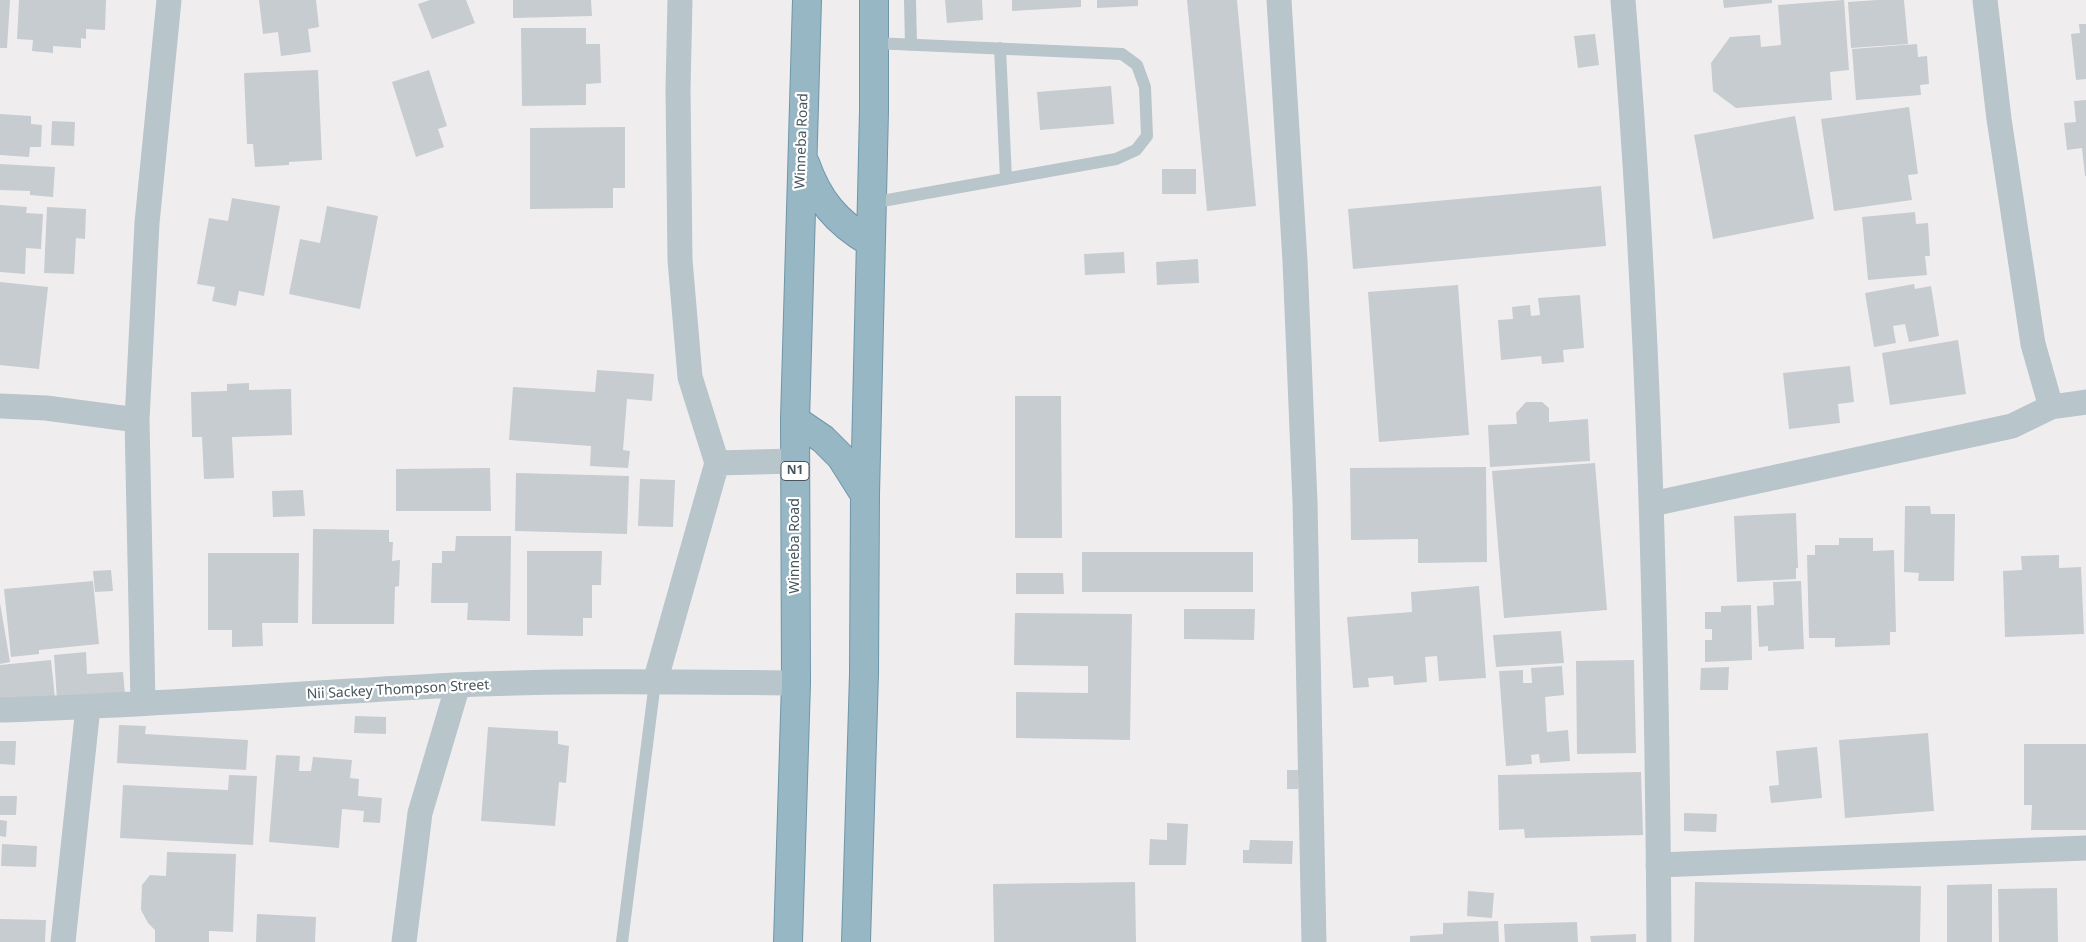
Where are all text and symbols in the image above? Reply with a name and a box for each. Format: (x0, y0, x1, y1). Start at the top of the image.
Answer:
street label: Winneba Road (792, 93, 812, 189)
road number: N1 (781, 462, 809, 481)
street label: Winneba Road (787, 498, 803, 594)
street label: Nii Sackey Thompson Street (306, 677, 490, 703)

